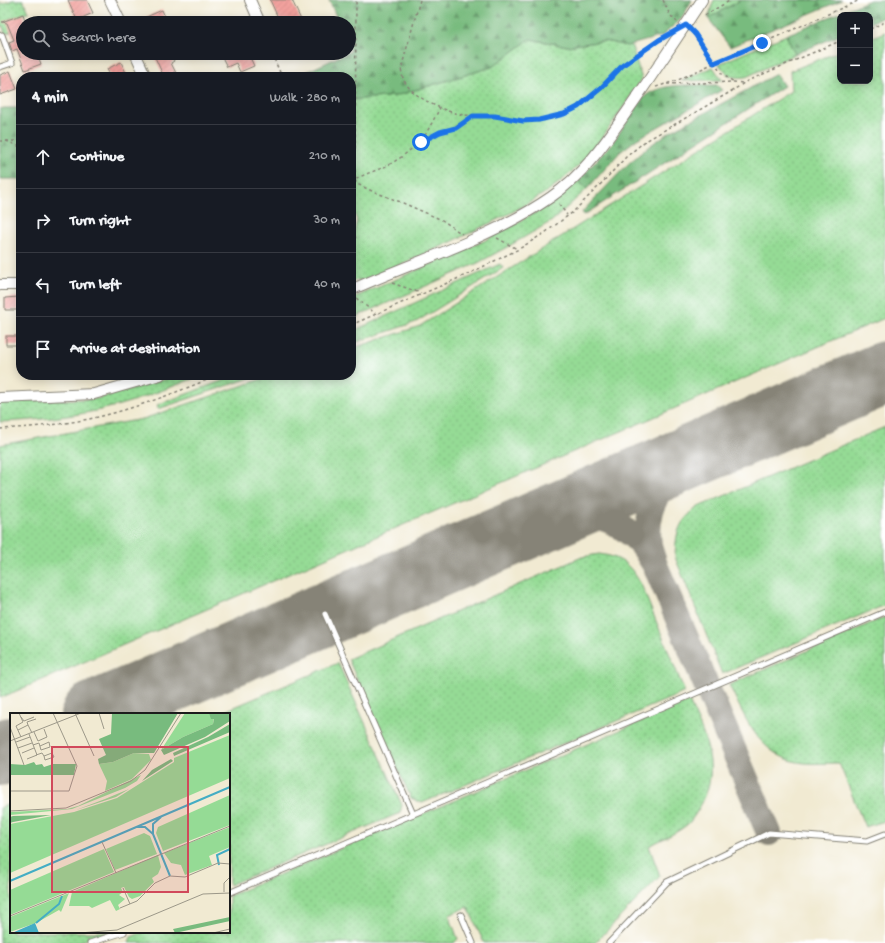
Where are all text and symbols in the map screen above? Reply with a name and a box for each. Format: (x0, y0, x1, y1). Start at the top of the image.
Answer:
map controls (837, 12, 873, 84)
button: + (837, 12, 873, 48)
search box (16, 16, 356, 60)
icon: search (30, 27, 52, 49)
text: Search here (62, 29, 136, 47)
route end (753, 34, 771, 52)
button: − (837, 48, 873, 84)
text: 4 min (32, 88, 68, 108)
text: Walk · 280 m (270, 91, 340, 106)
route start (412, 133, 430, 151)
icon: ahead (32, 146, 54, 168)
text: Continue (70, 148, 124, 166)
text: 210 m (309, 149, 340, 164)
icon: right (32, 210, 54, 232)
text: Turn right (70, 212, 130, 230)
text: 30 m (314, 213, 340, 228)
icon: left (32, 274, 54, 296)
text: Turn left (70, 276, 121, 294)
text: 40 m (314, 277, 340, 292)
icon: arrive (32, 338, 54, 360)
text: Arrive at destination (70, 340, 200, 358)
inset map (10, 713, 230, 933)

